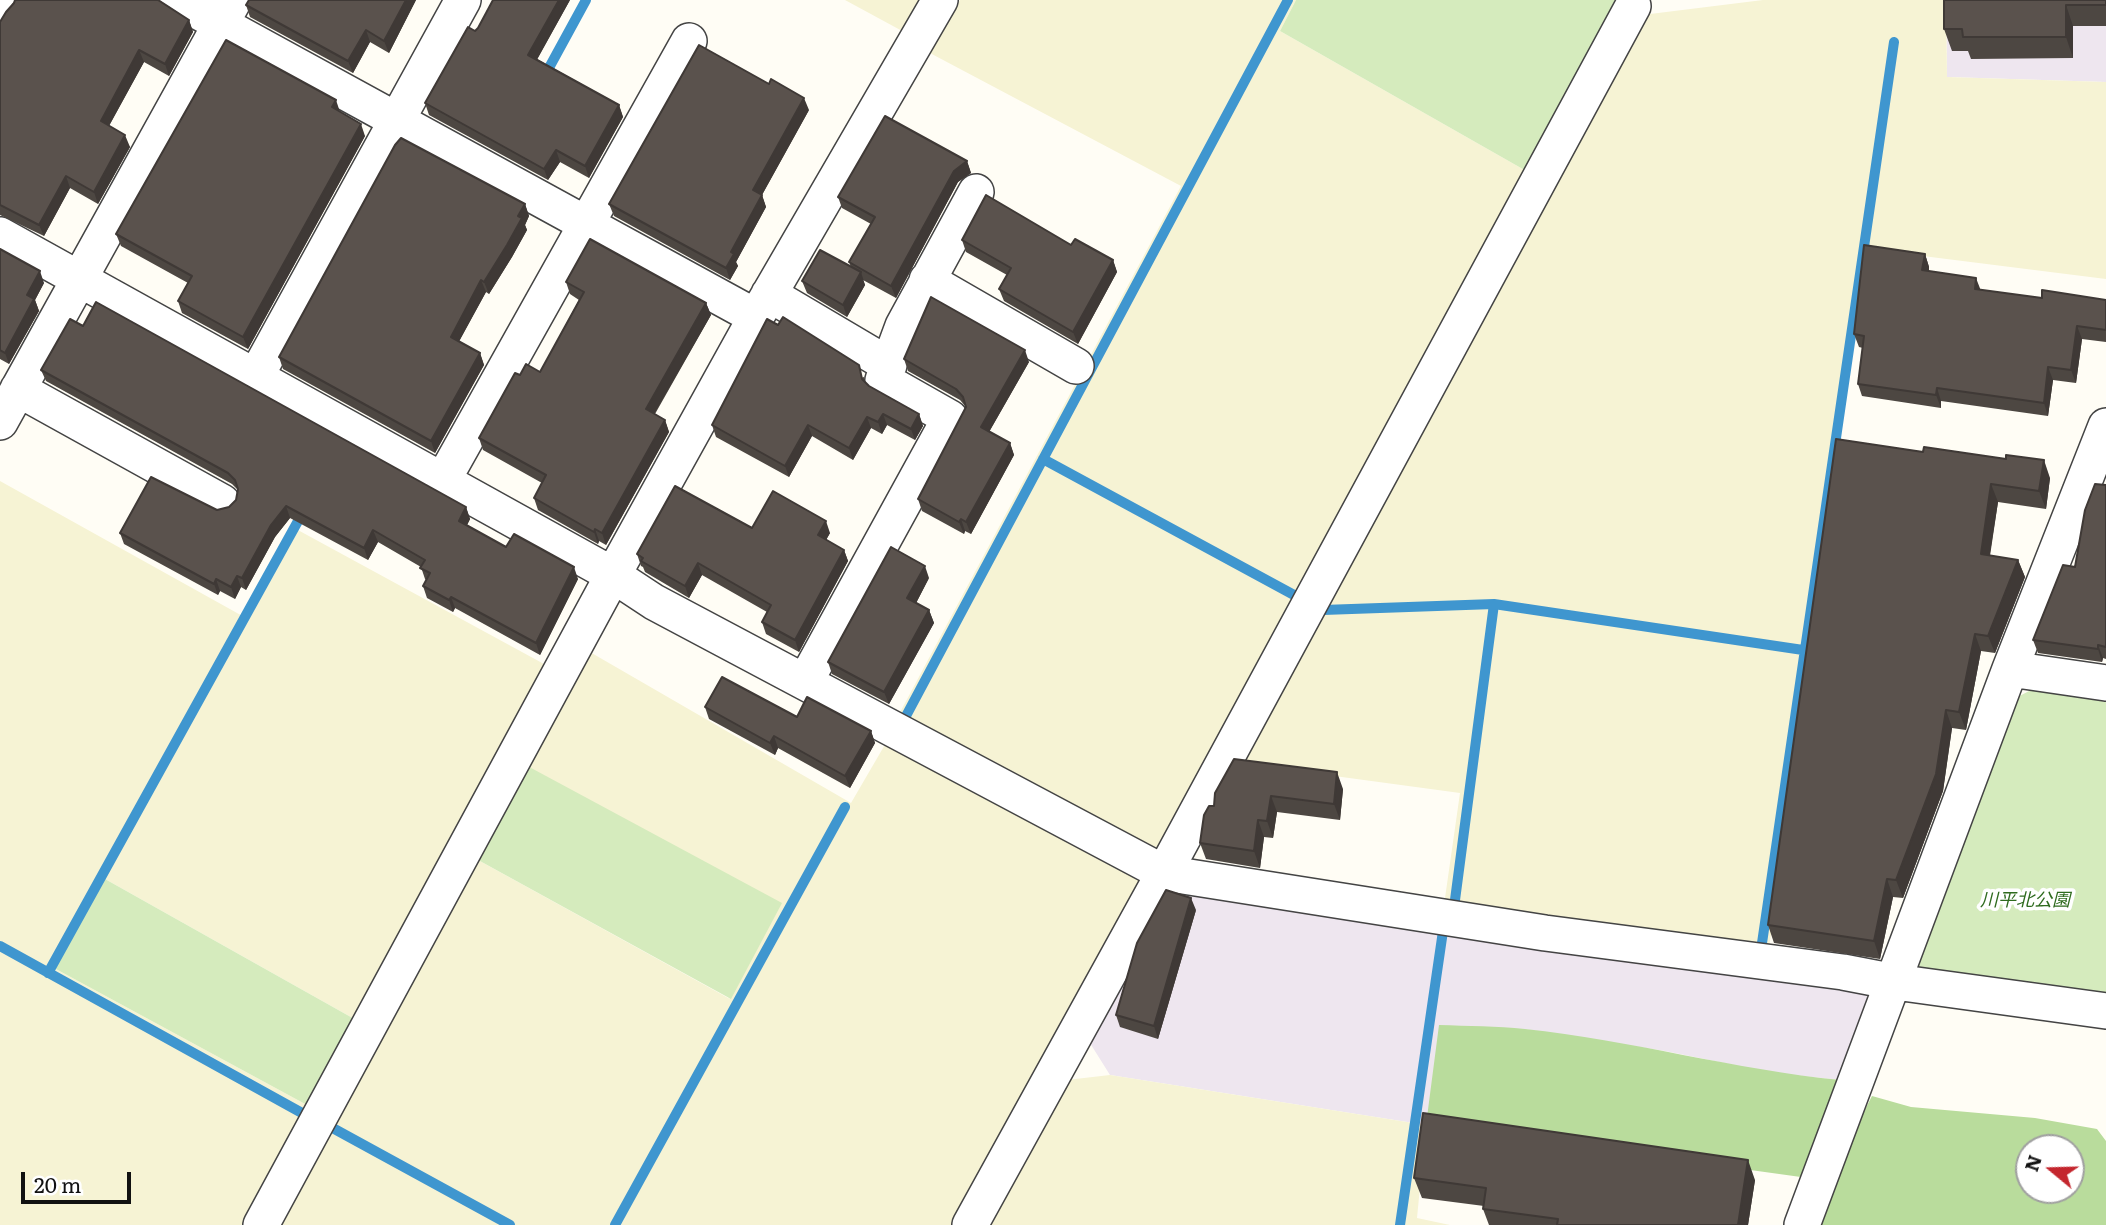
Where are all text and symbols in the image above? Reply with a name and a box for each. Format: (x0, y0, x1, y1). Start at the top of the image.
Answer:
park label: 川平北公園 (1980, 890, 2070, 912)
north arrow (2015, 1134, 2085, 1204)
text: N (2016, 1151, 2048, 1175)
scale bar (24, 1158, 135, 1202)
text: 20 m (34, 1168, 81, 1199)

